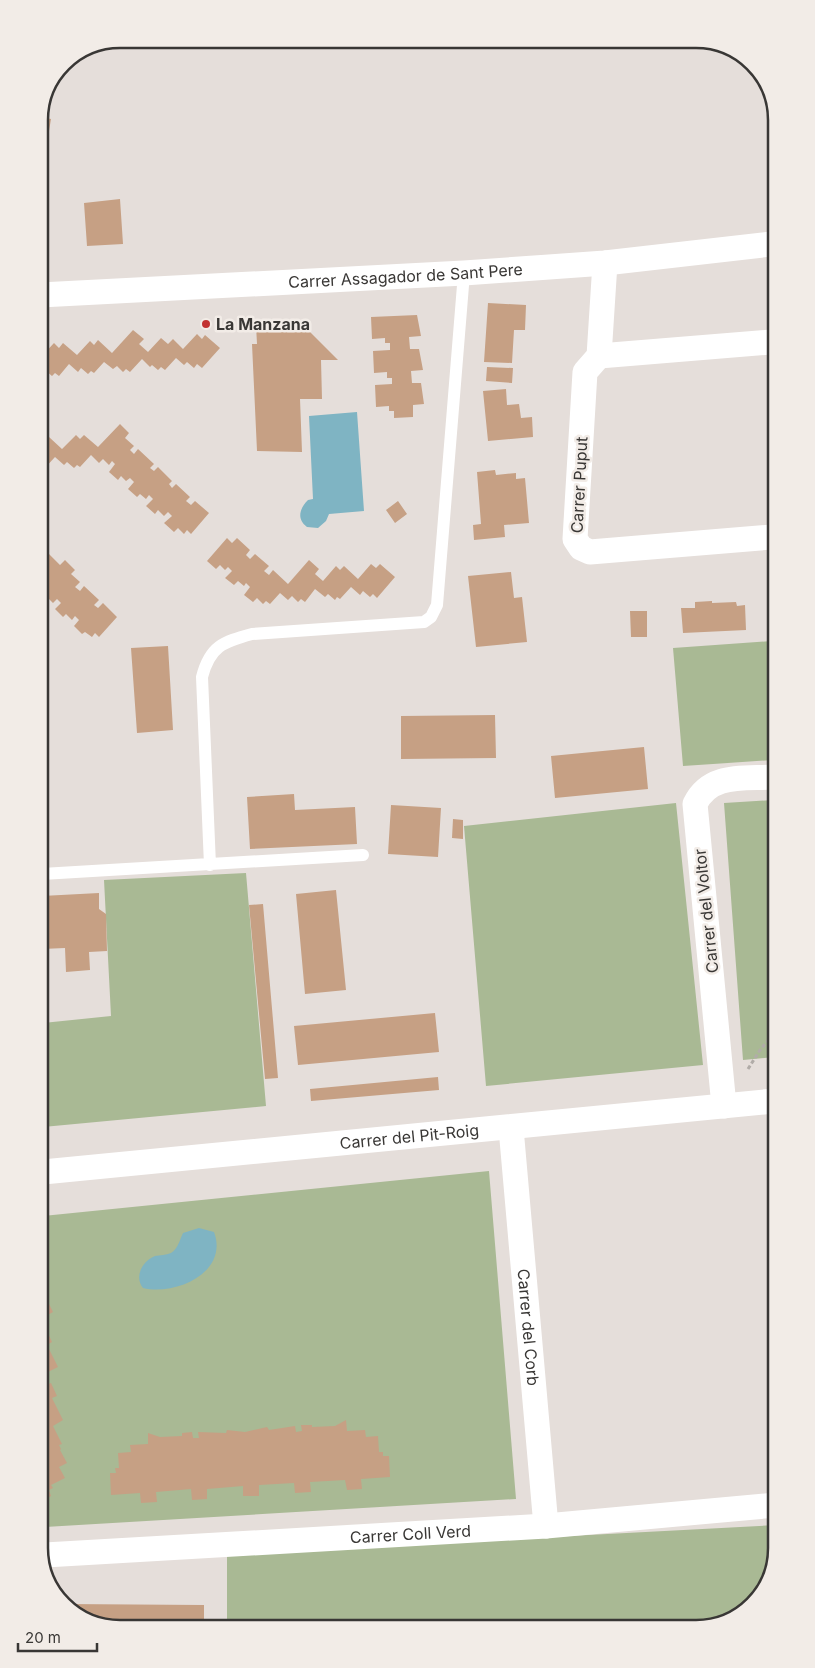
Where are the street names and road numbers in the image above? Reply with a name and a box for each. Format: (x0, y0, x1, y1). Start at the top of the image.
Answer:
street label: Carrer Assagador de Sant Pere (288, 259, 523, 292)
street label: Carrer Puput (566, 436, 592, 534)
street label: Carrer del Voltor (690, 848, 722, 974)
street label: Carrer del Pit-Roig (339, 1120, 480, 1153)
street label: Carrer del Corb (513, 1268, 544, 1387)
street label: Carrer Coll Verd (349, 1520, 471, 1547)

